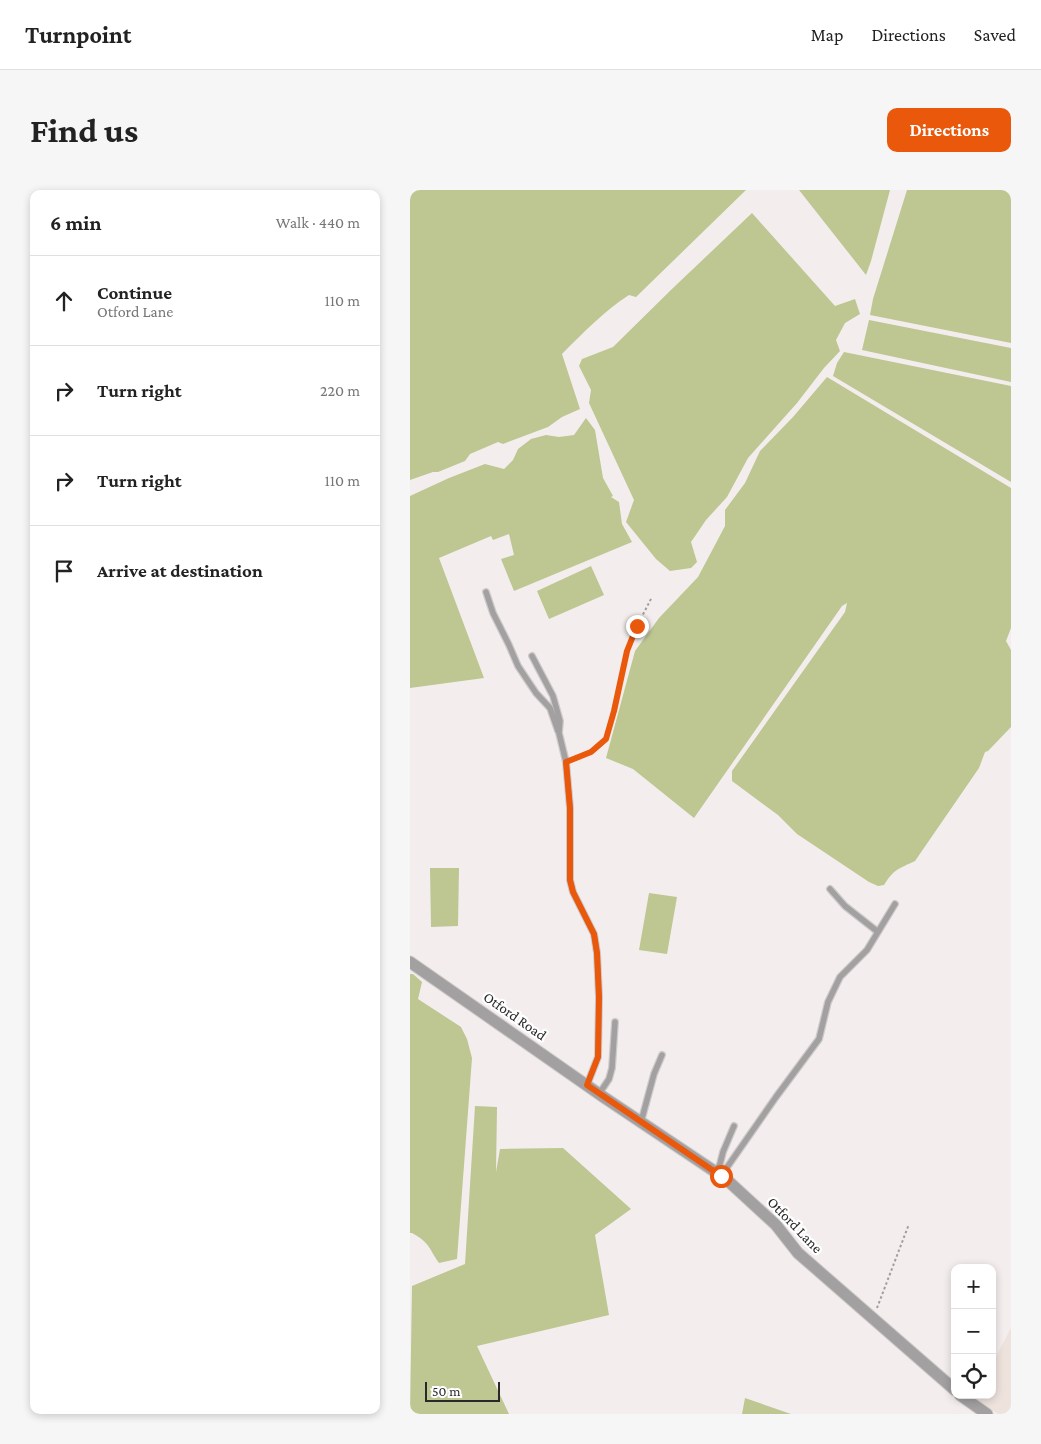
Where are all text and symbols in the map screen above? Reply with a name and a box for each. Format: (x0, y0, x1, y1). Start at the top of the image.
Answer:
text: Turnpoint (25, 21, 131, 48)
text: Map (811, 25, 843, 45)
text: Directions (871, 25, 946, 45)
text: Saved (974, 25, 1016, 45)
button: Directions (887, 108, 1011, 152)
text: Find us (30, 111, 138, 150)
text: 6 min (50, 211, 101, 235)
text: Walk · 440 m (276, 214, 360, 231)
text: Continue (97, 282, 172, 303)
icon: ahead (50, 287, 78, 315)
text: 110 m (324, 292, 360, 309)
text: Otford Lane (97, 303, 173, 320)
icon: right (50, 377, 78, 405)
text: Turn right (97, 380, 182, 401)
text: 220 m (320, 382, 360, 399)
icon: right (50, 467, 78, 495)
text: Turn right (97, 470, 182, 491)
text: 110 m (324, 472, 360, 489)
icon: arrive (50, 557, 78, 585)
text: Arrive at destination (97, 560, 263, 581)
route end (626, 615, 649, 638)
street label: Otford Road (481, 989, 550, 1044)
route start (710, 1165, 733, 1188)
street label: Otford Lane (764, 1194, 826, 1257)
map controls (951, 1264, 996, 1399)
button: + (951, 1264, 996, 1309)
button: − (951, 1309, 996, 1354)
button: locate (951, 1354, 996, 1399)
scale bar (425, 1379, 500, 1402)
text: 50 m (432, 1383, 460, 1399)

